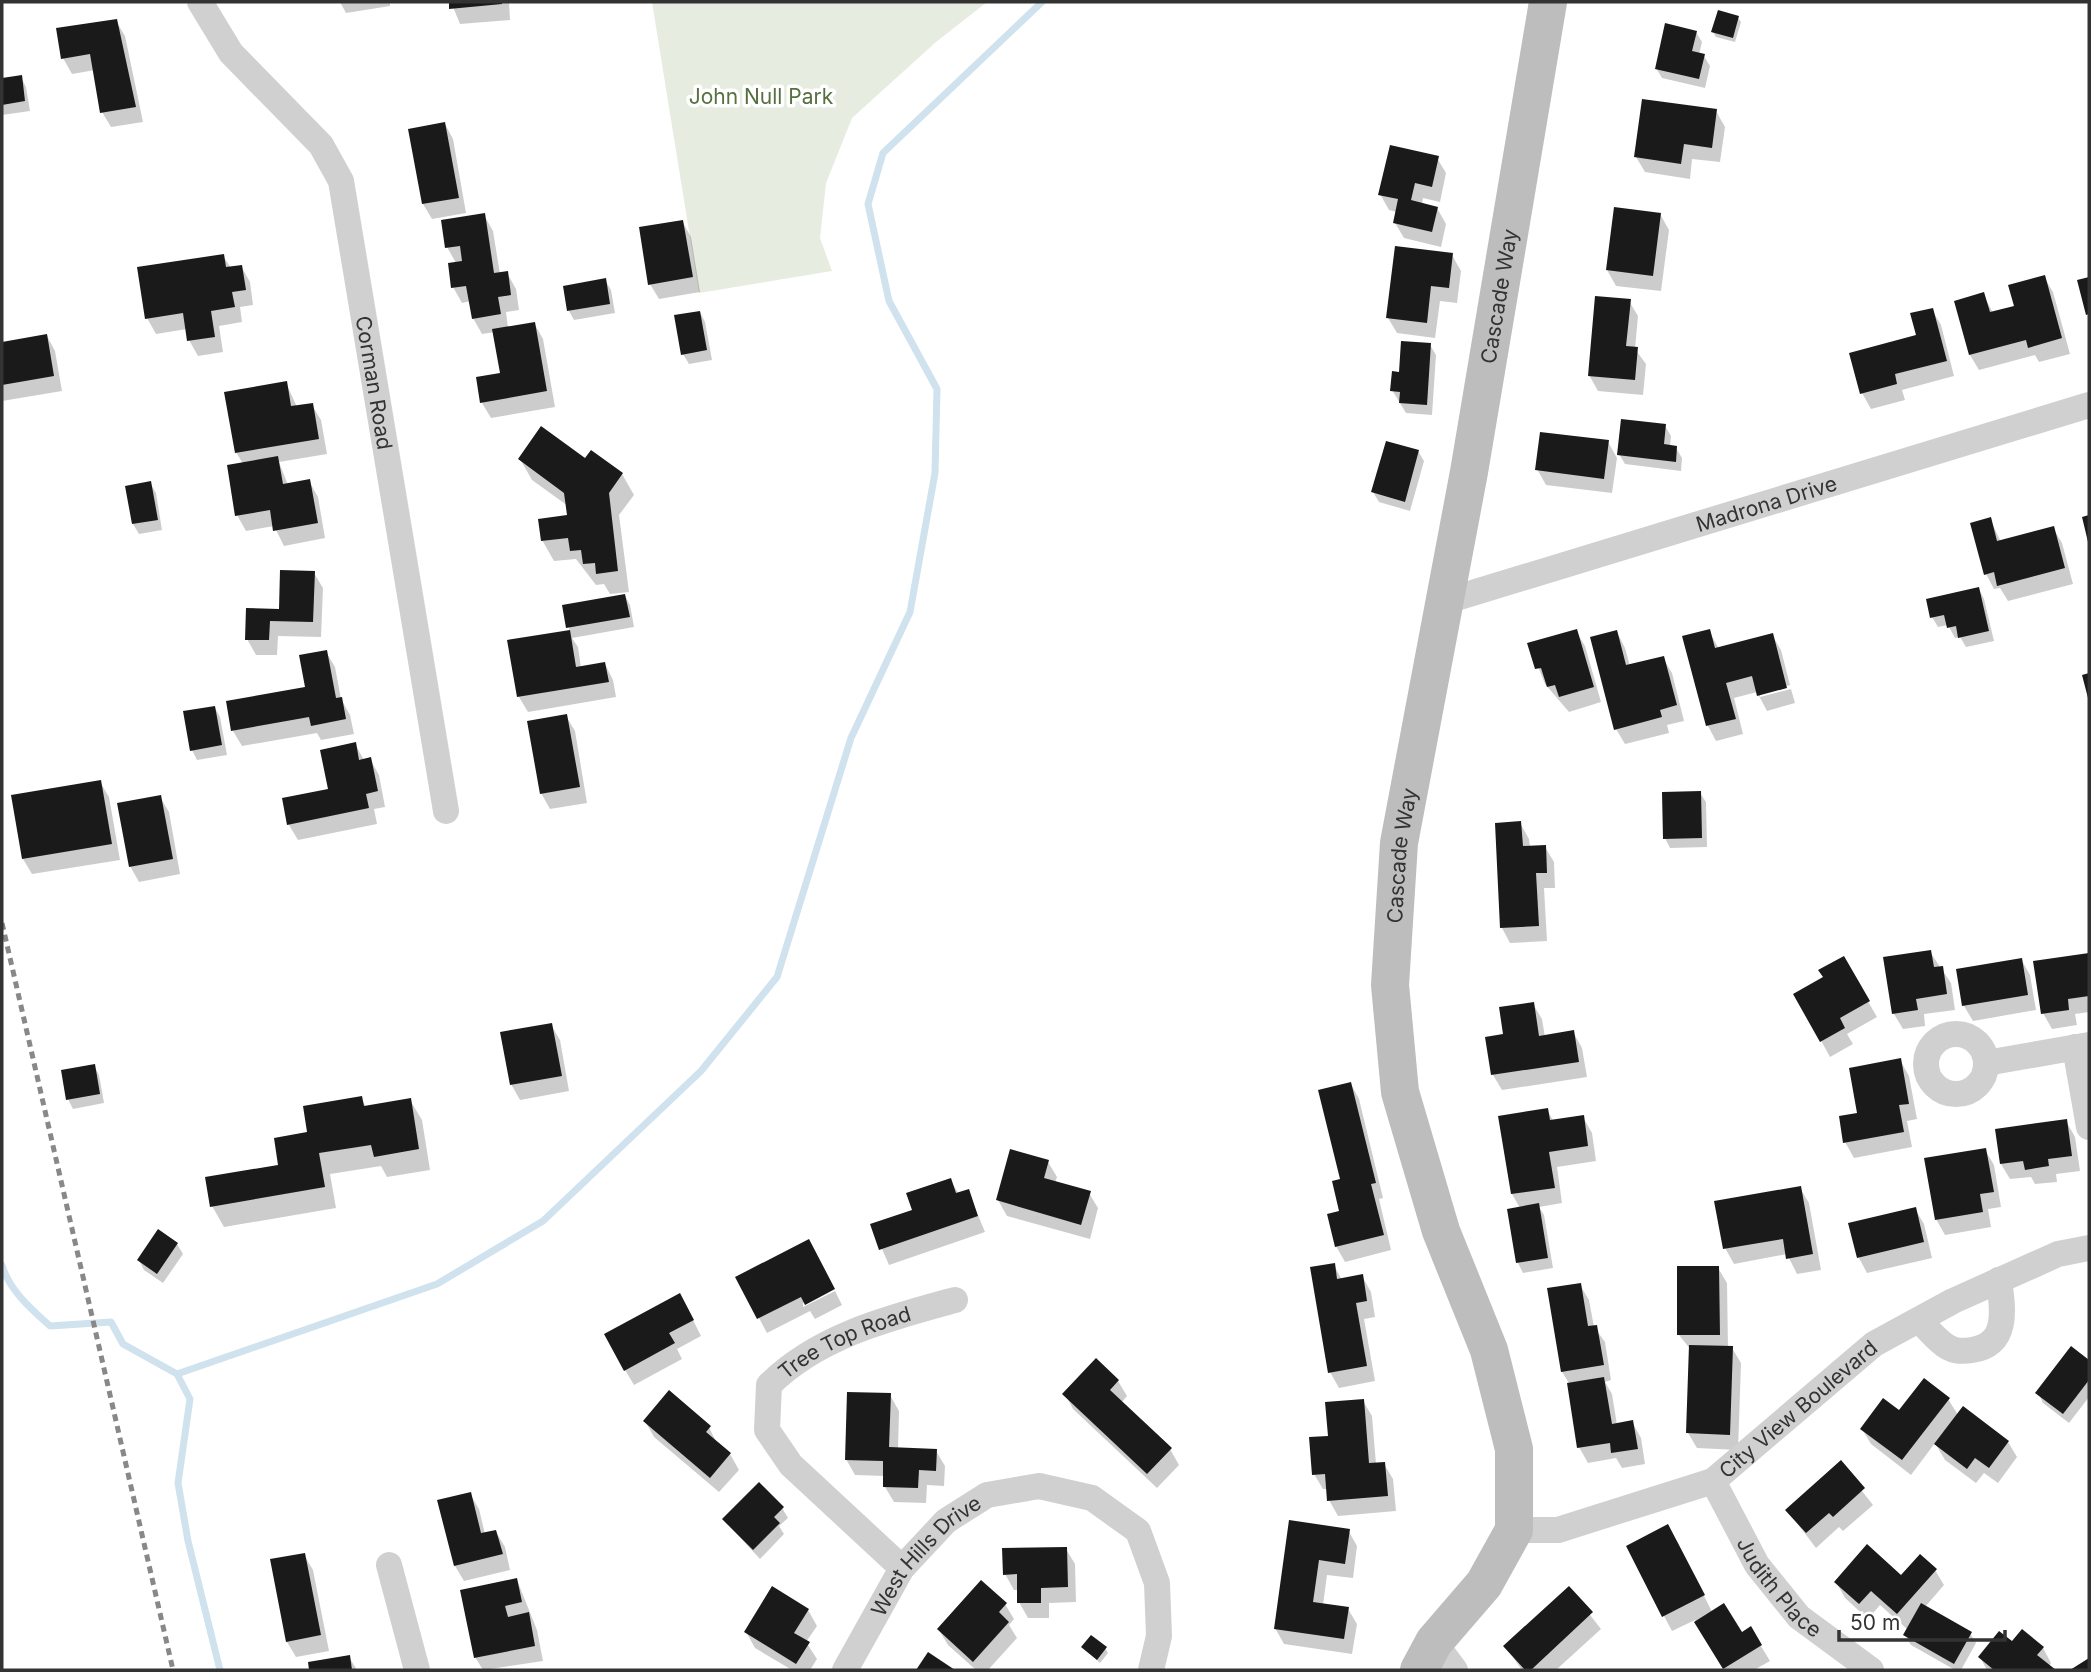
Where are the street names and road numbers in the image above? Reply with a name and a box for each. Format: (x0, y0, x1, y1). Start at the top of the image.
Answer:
street label: Cascade Way (1475, 227, 1522, 365)
street label: Corman Road (351, 314, 398, 451)
street label: Madrona Drive (1693, 470, 1840, 537)
street label: Cascade Way (1381, 786, 1422, 924)
street label: Tree Top Road (773, 1301, 914, 1384)
street label: City View Boulevard (1714, 1335, 1882, 1483)
street label: West Hills Drive (865, 1490, 985, 1620)
street label: Judith Place (1732, 1533, 1827, 1642)

